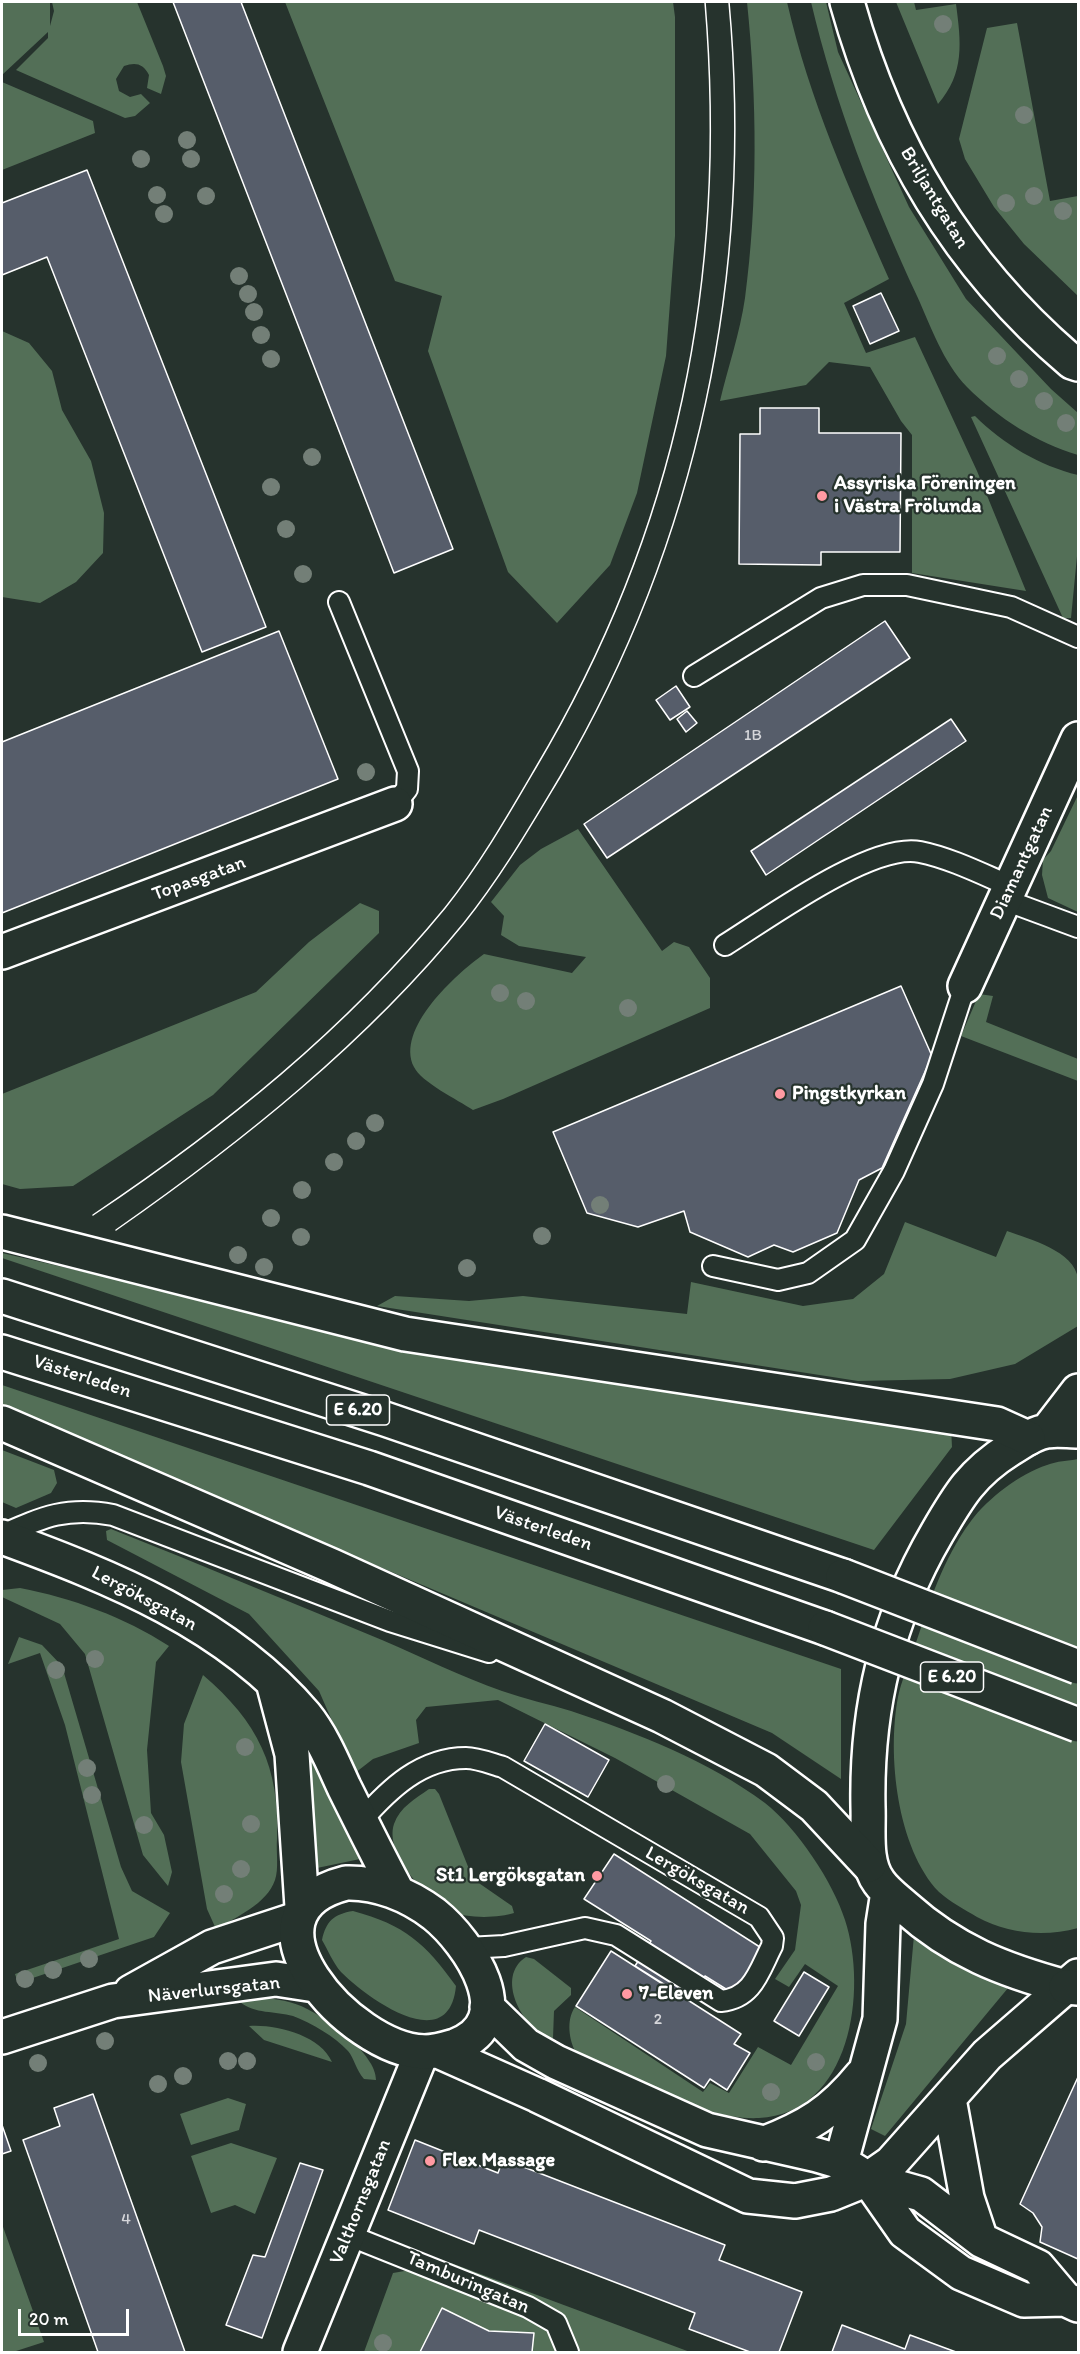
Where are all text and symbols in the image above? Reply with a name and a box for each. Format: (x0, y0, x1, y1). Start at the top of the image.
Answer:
street label: Briljantgatan (894, 143, 974, 253)
place label: Assyriska Föreningen i Västra Frölunda (834, 472, 1016, 519)
marker: Assyriska Föreningen i Västra Frölunda (815, 489, 829, 503)
house number: 1B (744, 726, 762, 746)
street label: Diamantgatan (985, 802, 1059, 924)
street label: Topasgatan (149, 851, 249, 907)
place label: Pingstkyrkan (792, 1082, 906, 1106)
marker: Pingstkyrkan (773, 1087, 787, 1101)
street label: Västerleden (30, 1350, 134, 1404)
road number: E 6.20 (326, 1395, 389, 1425)
street label: Västerleden (491, 1501, 595, 1557)
street label: Lergöksgatan (87, 1561, 201, 1637)
road number: E 6.20 (920, 1662, 984, 1692)
street label: Lergöksgatan (641, 1841, 753, 1921)
place label: St1 Lergöksgatan (436, 1864, 585, 1888)
marker: St1 Lergöksgatan (590, 1869, 604, 1883)
street label: Näverlursgatan (147, 1971, 281, 2009)
place label: 7-Eleven (639, 1982, 713, 2006)
marker: 7-Eleven (620, 1987, 634, 2001)
house number: 2 (654, 2010, 662, 2030)
street label: Valthornsgatan (325, 2136, 397, 2268)
place label: Flex Massage (442, 2149, 555, 2173)
marker: Flex Massage (423, 2154, 437, 2168)
house number: 4 (121, 2210, 131, 2230)
street label: Tamburingatan (403, 2246, 533, 2320)
scale bar (21, 2297, 132, 2335)
text: 20 m (29, 2308, 69, 2330)

